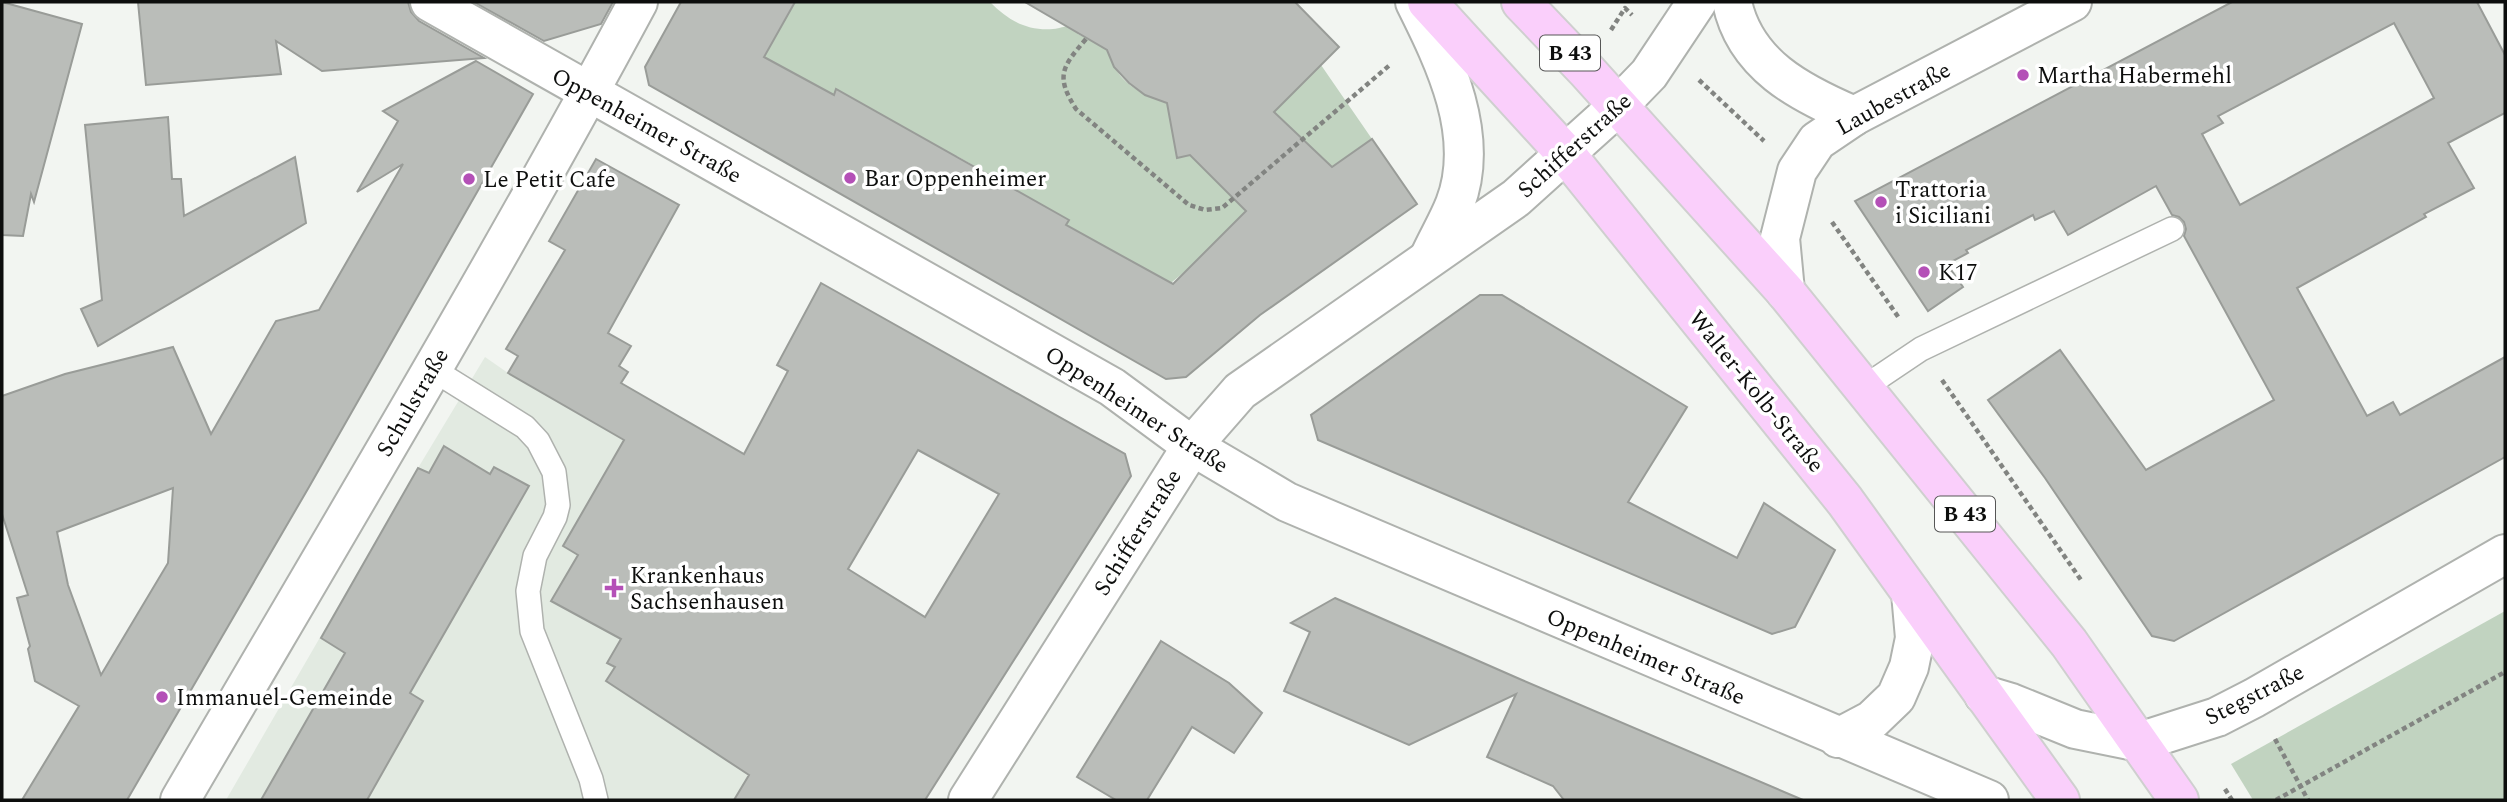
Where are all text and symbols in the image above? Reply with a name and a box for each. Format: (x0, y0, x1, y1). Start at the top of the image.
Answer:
road number: B 43 (1540, 36, 1600, 70)
street label: Laubestraße (1830, 53, 1958, 145)
street label: Oppenheimer Straße (545, 59, 748, 193)
place label: Martha Habermehl (2037, 59, 2232, 94)
marker: Martha Habermehl (2015, 67, 2031, 83)
street label: Schifferstraße (1510, 85, 1640, 207)
place label: Bar Oppenheimer (864, 162, 1046, 197)
place label: Le Petit Cafe (483, 163, 616, 198)
marker: Bar Oppenheimer (842, 170, 858, 186)
marker: Le Petit Cafe (461, 171, 477, 187)
place label: Trattoria i Siciliani (1895, 173, 1991, 234)
marker: Trattoria i Siciliani (1873, 194, 1889, 210)
place label: K17 (1938, 256, 1978, 291)
marker: K17 (1916, 264, 1932, 280)
street label: Walter-Kolb-Straße (1679, 303, 1832, 481)
street label: Oppenheimer Straße (1037, 338, 1235, 483)
street label: Schulstraße (368, 342, 459, 464)
street label: Schifferstraße (1085, 463, 1191, 603)
road number: B 43 (1935, 496, 1995, 532)
place label: Krankenhaus Sachsenhausen (630, 559, 785, 620)
marker: Krankenhaus Sachsenhausen (604, 578, 624, 598)
street label: Oppenheimer Straße (1540, 600, 1750, 715)
street label: Stegstraße (2199, 655, 2311, 735)
place label: Immanuel-Gemeinde (176, 681, 393, 716)
marker: Immanuel-Gemeinde (154, 689, 170, 705)

